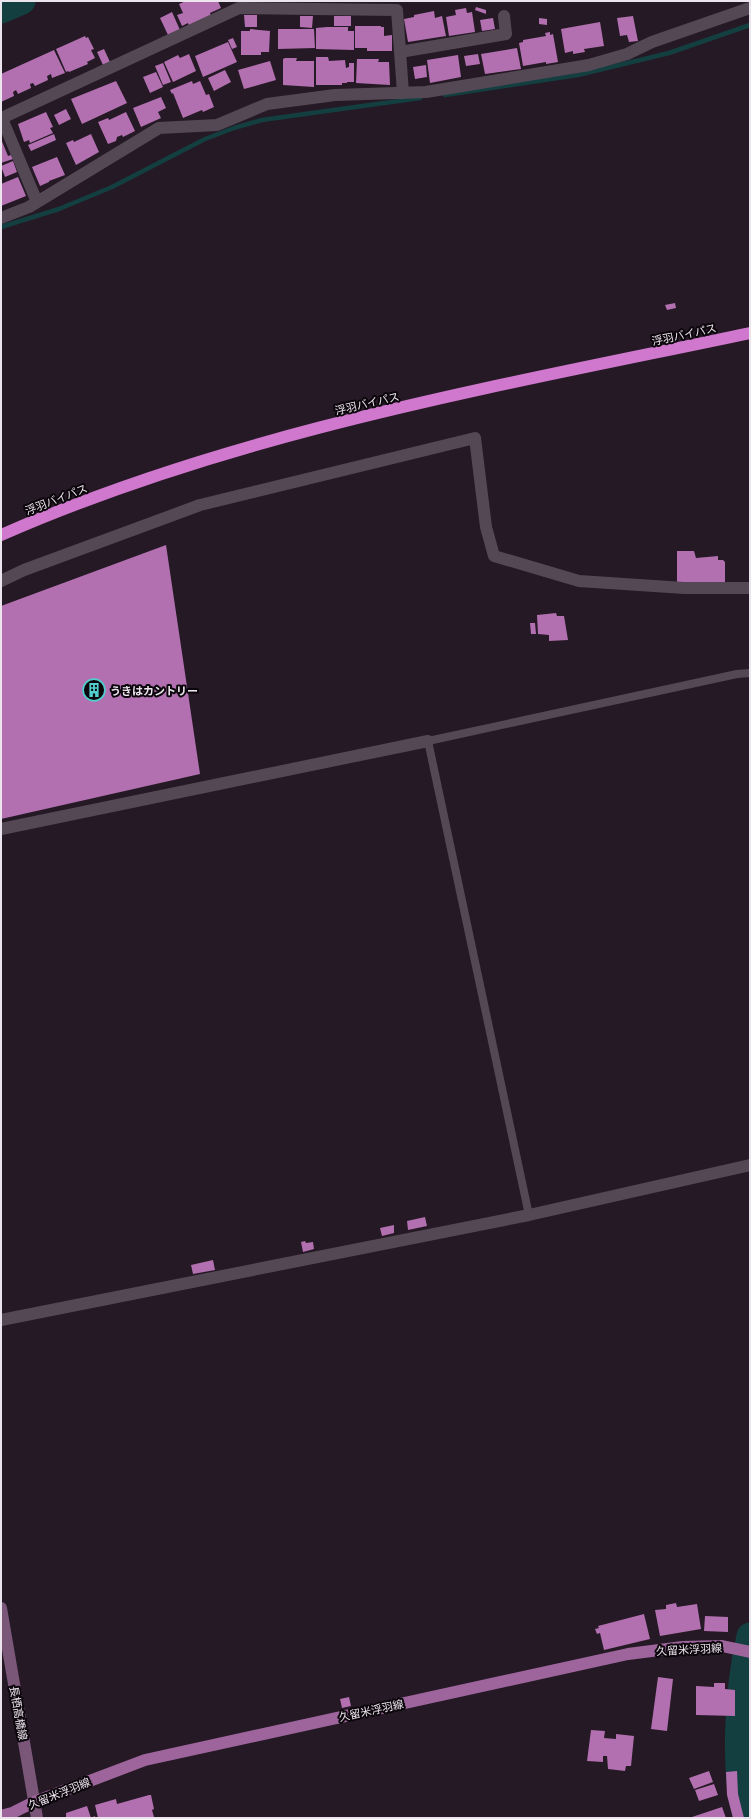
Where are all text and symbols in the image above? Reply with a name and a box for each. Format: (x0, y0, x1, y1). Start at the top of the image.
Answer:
street label: 浮羽バイパス (650, 321, 718, 347)
street label: 浮羽バイパス (333, 389, 401, 417)
street label: 浮羽バイパス (23, 481, 89, 517)
building icon: うきはカントリー (81, 677, 107, 703)
place label: うきはカントリー (110, 684, 198, 697)
street label: 久留米浮羽線 (656, 1641, 722, 1657)
street label: 長栖高橋線 (8, 1685, 30, 1741)
street label: 久留米浮羽線 (337, 1697, 405, 1723)
street label: 久留米浮羽線 (26, 1775, 92, 1811)

